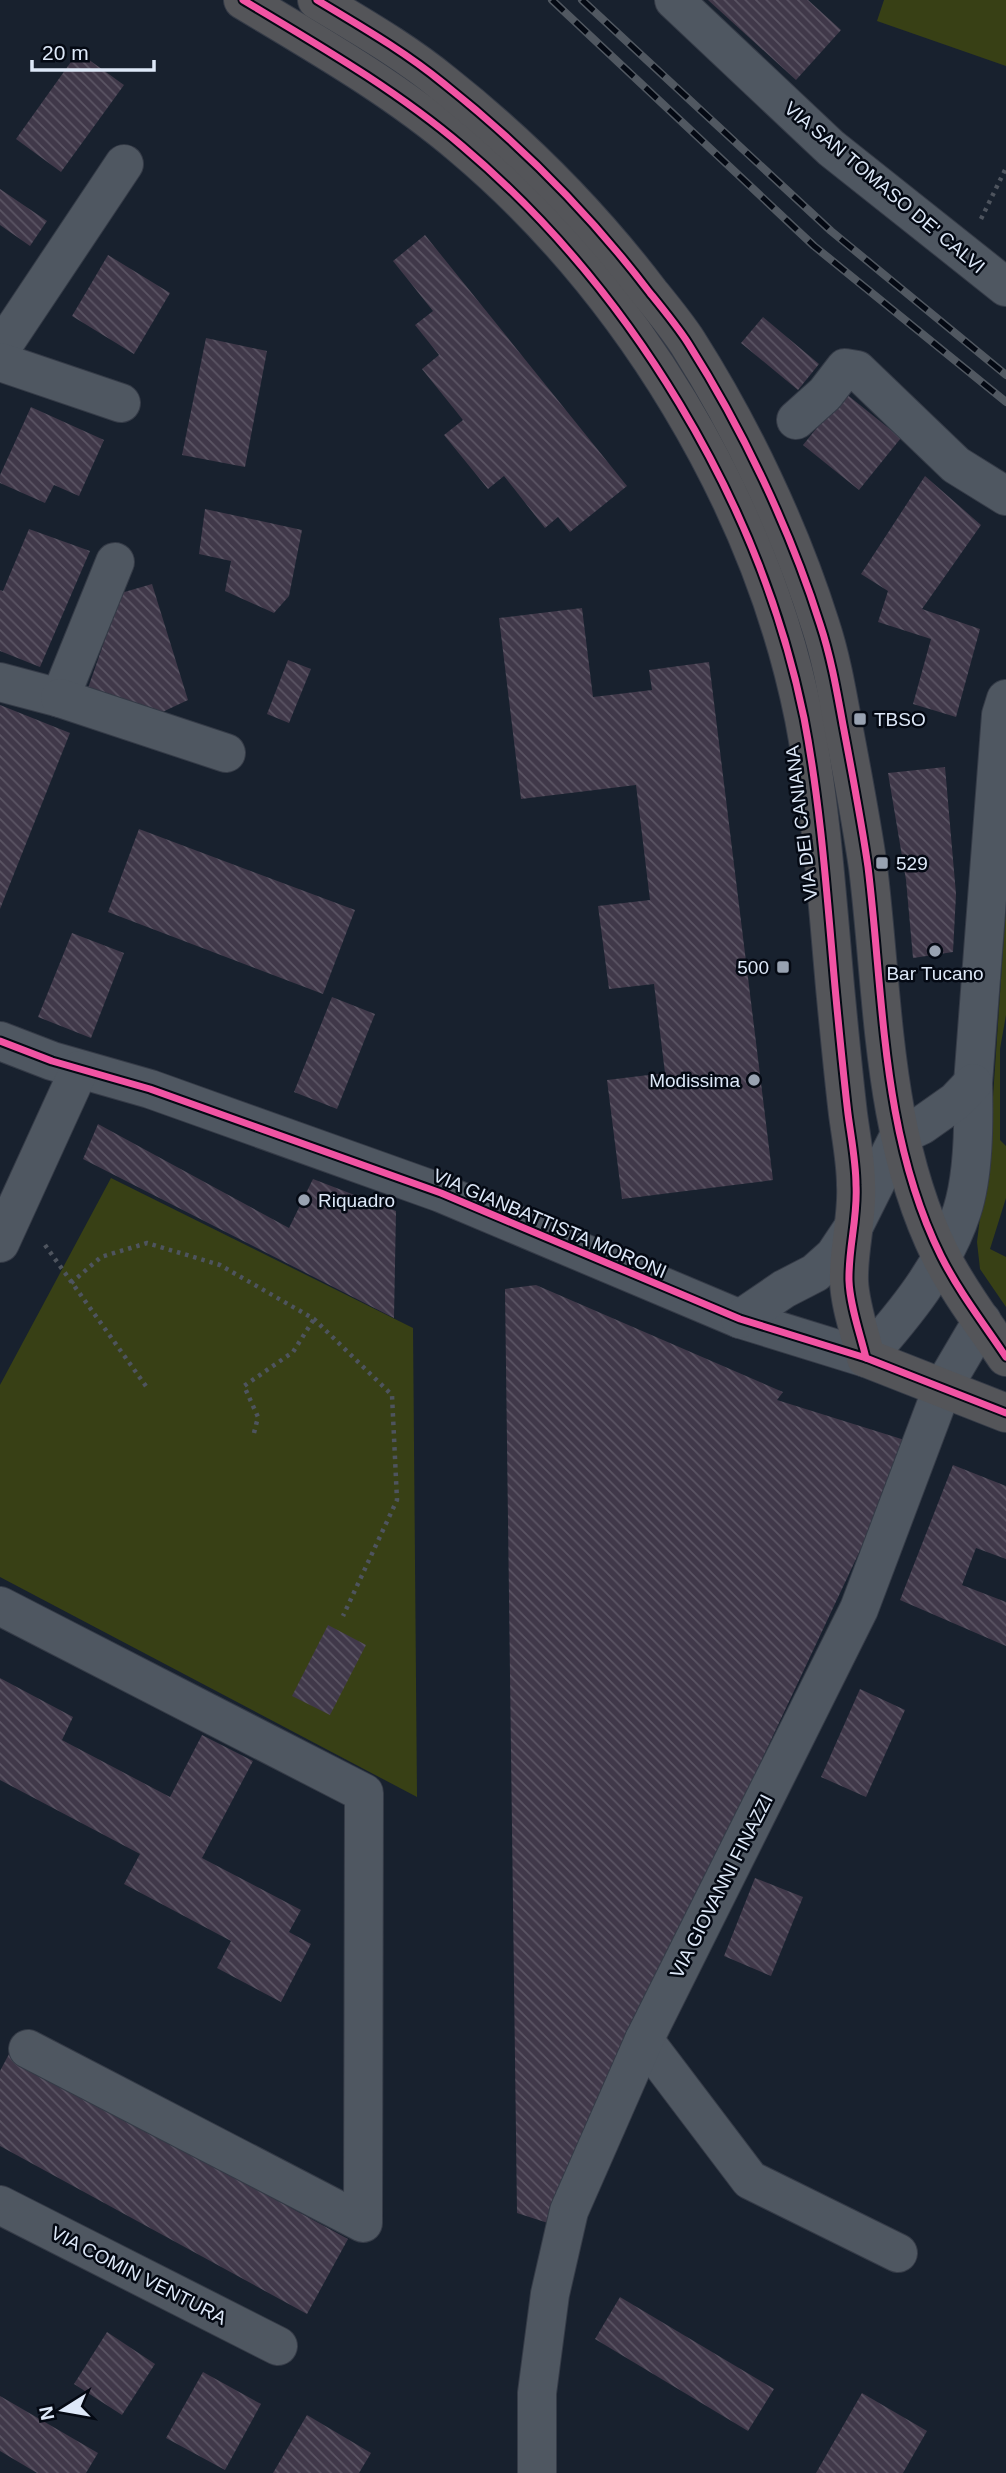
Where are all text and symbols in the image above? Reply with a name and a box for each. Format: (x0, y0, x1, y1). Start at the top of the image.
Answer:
scale bar (32, 28, 154, 72)
text: 20 m (42, 41, 89, 64)
street label: VIA SAN TOMASO DE' CALVI (780, 97, 989, 277)
place label: TBSO (874, 709, 926, 730)
marker: TBSO (852, 711, 868, 727)
street label: VIA DEI CANIANA (782, 744, 821, 902)
place label: 529 (896, 853, 928, 874)
marker: 529 (874, 855, 890, 871)
marker: Bar Tucano (927, 943, 943, 959)
place label: 500 (737, 957, 769, 978)
marker: 500 (775, 959, 791, 975)
place label: Bar Tucano (886, 963, 984, 984)
place label: Modissima (649, 1070, 740, 1091)
marker: Modissima (746, 1072, 762, 1088)
street label: VIA GIANBATTISTA MORONI (430, 1165, 670, 1282)
place label: Riquadro (318, 1190, 395, 1211)
marker: Riquadro (296, 1192, 312, 1208)
street label: VIA GIOVANNI FINAZZI (666, 1791, 777, 1982)
street label: VIA COMIN VENTURA (47, 2222, 230, 2329)
north arrow (28, 2375, 98, 2445)
text: N (35, 2404, 58, 2422)

